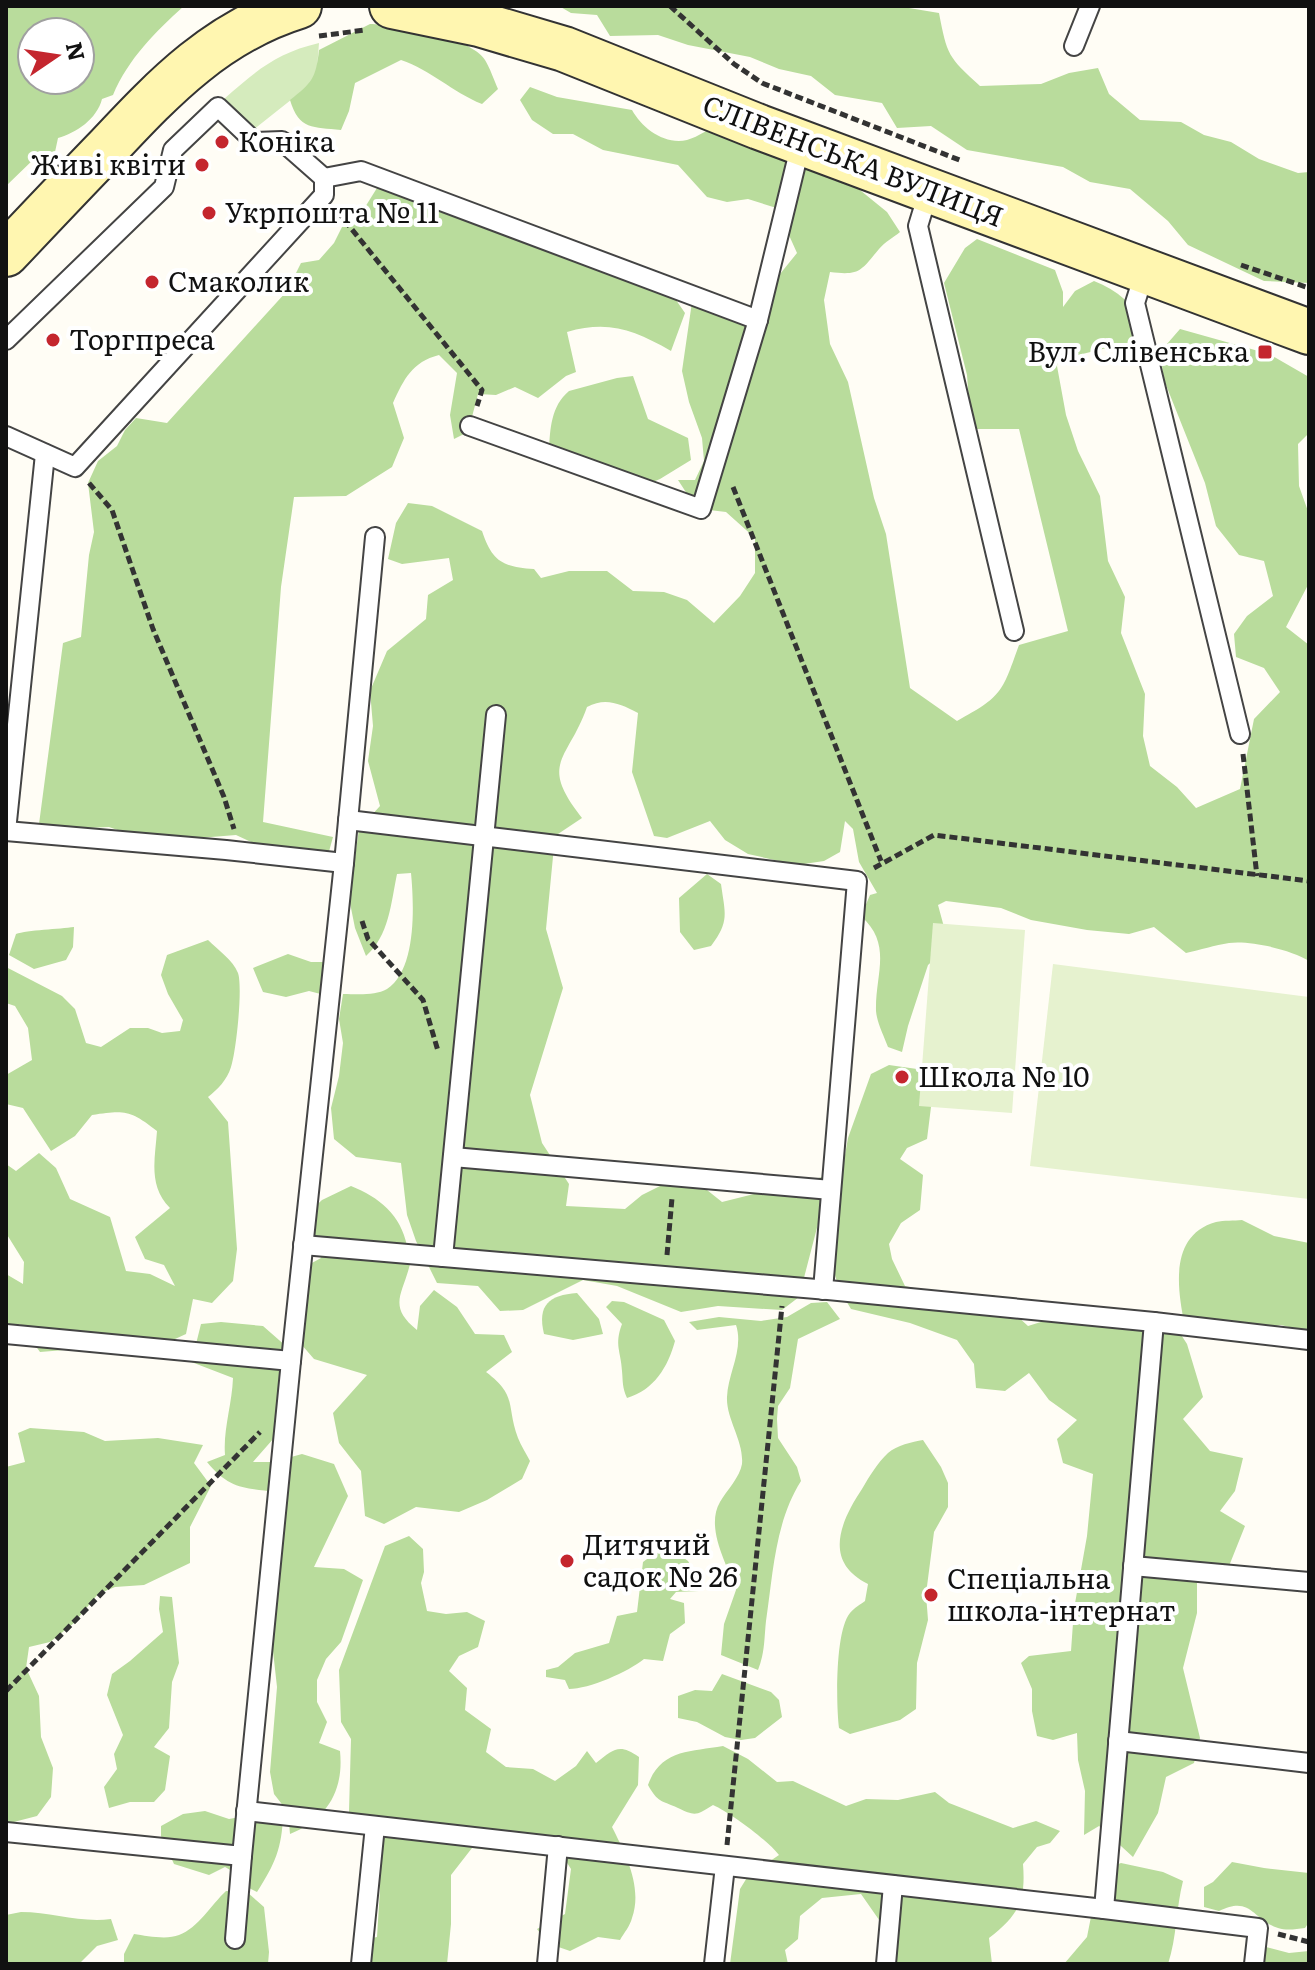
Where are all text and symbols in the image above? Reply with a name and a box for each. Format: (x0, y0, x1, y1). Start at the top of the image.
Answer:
north arrow (16, 16, 96, 96)
text: N (59, 38, 95, 64)
street label: СЛІВЕНСЬКА ВУЛИЦЯ (697, 82, 1010, 236)
place label: Коніка (238, 119, 335, 161)
marker: Коніка (213, 133, 231, 151)
place label: Живі квіти (31, 142, 186, 184)
marker: Живі квіти (193, 156, 211, 174)
place label: Укрпошта № 11 (225, 190, 439, 232)
marker: Укрпошта № 11 (200, 204, 218, 222)
place label: Смаколик (168, 259, 310, 301)
marker: Смаколик (143, 273, 161, 291)
place label: Торгпреса (69, 317, 215, 359)
place label: Вул. Слівенська (1027, 329, 1249, 371)
marker: Торгпреса (44, 331, 62, 349)
marker: Вул. Слівенська (1256, 343, 1274, 361)
place label: Школа № 10 (918, 1054, 1090, 1096)
marker: Школа № 10 (893, 1068, 911, 1086)
place label: Дитячий садок № 26 (583, 1522, 738, 1596)
marker: Дитячий садок № 26 (558, 1552, 576, 1570)
place label: Спеціальна школа-інтернат (947, 1556, 1176, 1630)
marker: Спеціальна школа-інтернат (922, 1586, 940, 1604)

